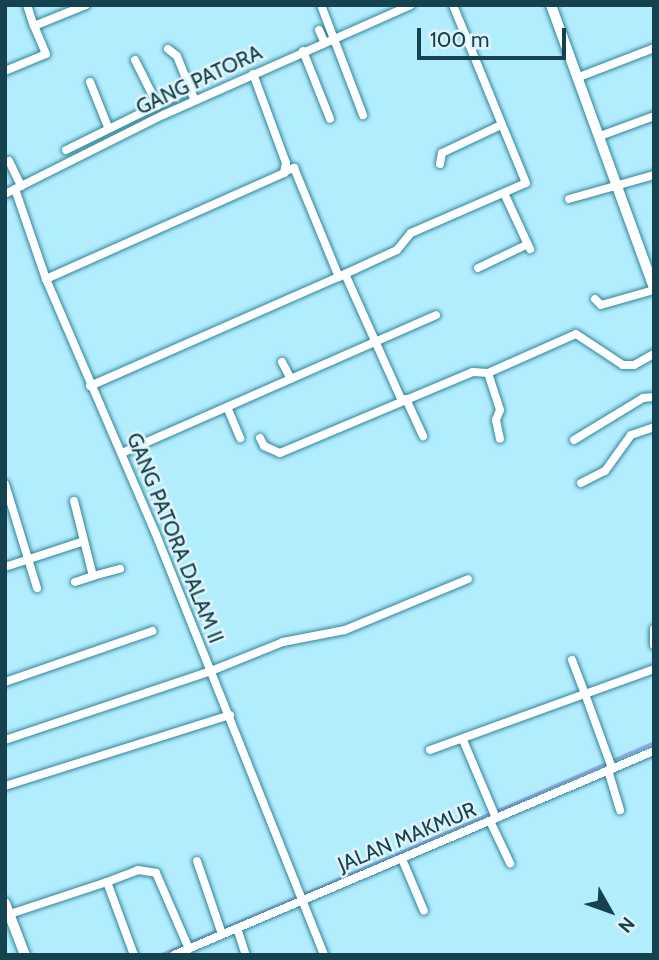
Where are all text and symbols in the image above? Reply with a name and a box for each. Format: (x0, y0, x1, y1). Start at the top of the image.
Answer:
scale bar (421, 14, 570, 58)
text: 100 m (430, 27, 489, 52)
street label: GANG PATORA (132, 40, 266, 120)
street label: GANG PATORA DALAM II (121, 429, 229, 647)
street label: JALAN MAKMUR (334, 797, 480, 877)
north arrow (575, 876, 645, 946)
text: N (613, 912, 640, 937)

